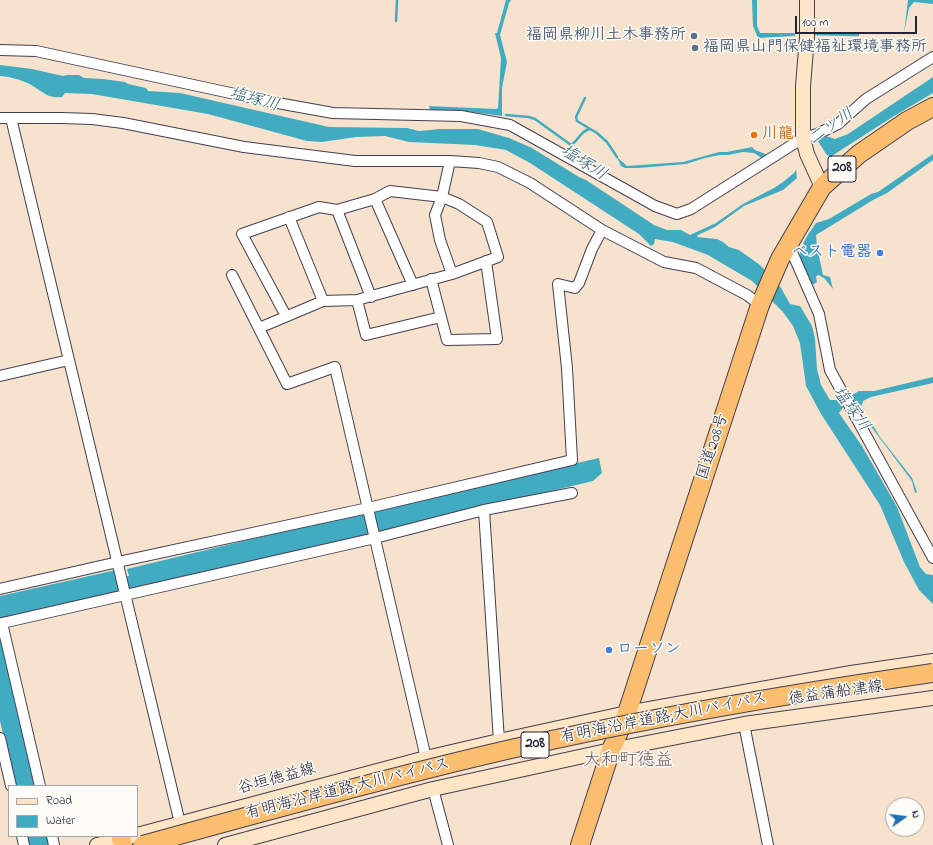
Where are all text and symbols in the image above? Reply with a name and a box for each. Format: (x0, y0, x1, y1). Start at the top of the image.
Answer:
scale bar (797, 8, 919, 34)
text: 100 m (802, 14, 829, 32)
place label: 福岡県柳川土木事務所 (526, 26, 686, 46)
marker: 福岡県柳川土木事務所 (689, 31, 699, 41)
place label: 福岡県山門保健福祉環境事務所 (703, 38, 927, 58)
marker: 福岡県山門保健福祉環境事務所 (690, 43, 700, 53)
water label: 塩塚川 (227, 85, 281, 117)
water label: 二ツ川 (805, 105, 859, 151)
place label: 川龍 (762, 125, 794, 145)
marker: 川龍 (749, 130, 759, 140)
water label: 塩塚川 (556, 142, 610, 186)
road number: 208 (828, 156, 856, 182)
place label: ベスト電器 (792, 243, 872, 263)
marker: ベスト電器 (875, 248, 885, 258)
water label: 塩塚川 (827, 383, 873, 437)
street label: 国道208号 (694, 411, 734, 483)
place label: ローソン (617, 640, 681, 660)
marker: ローソン (604, 645, 614, 655)
street label: 徳益蒲船津線 (787, 678, 885, 710)
street label: 有明海沿岸道路;大川バイパス (559, 690, 769, 748)
road number: 208 (521, 732, 549, 758)
district label: 大和町徳益 (583, 751, 673, 773)
street label: 有明海沿岸道路;大川バイパス (244, 755, 452, 825)
street label: 谷垣徳益線 (236, 760, 318, 800)
legend (8, 785, 138, 837)
text: Road (46, 792, 72, 810)
north arrow (885, 797, 925, 837)
text: N (907, 809, 924, 820)
text: Water (46, 812, 75, 830)

